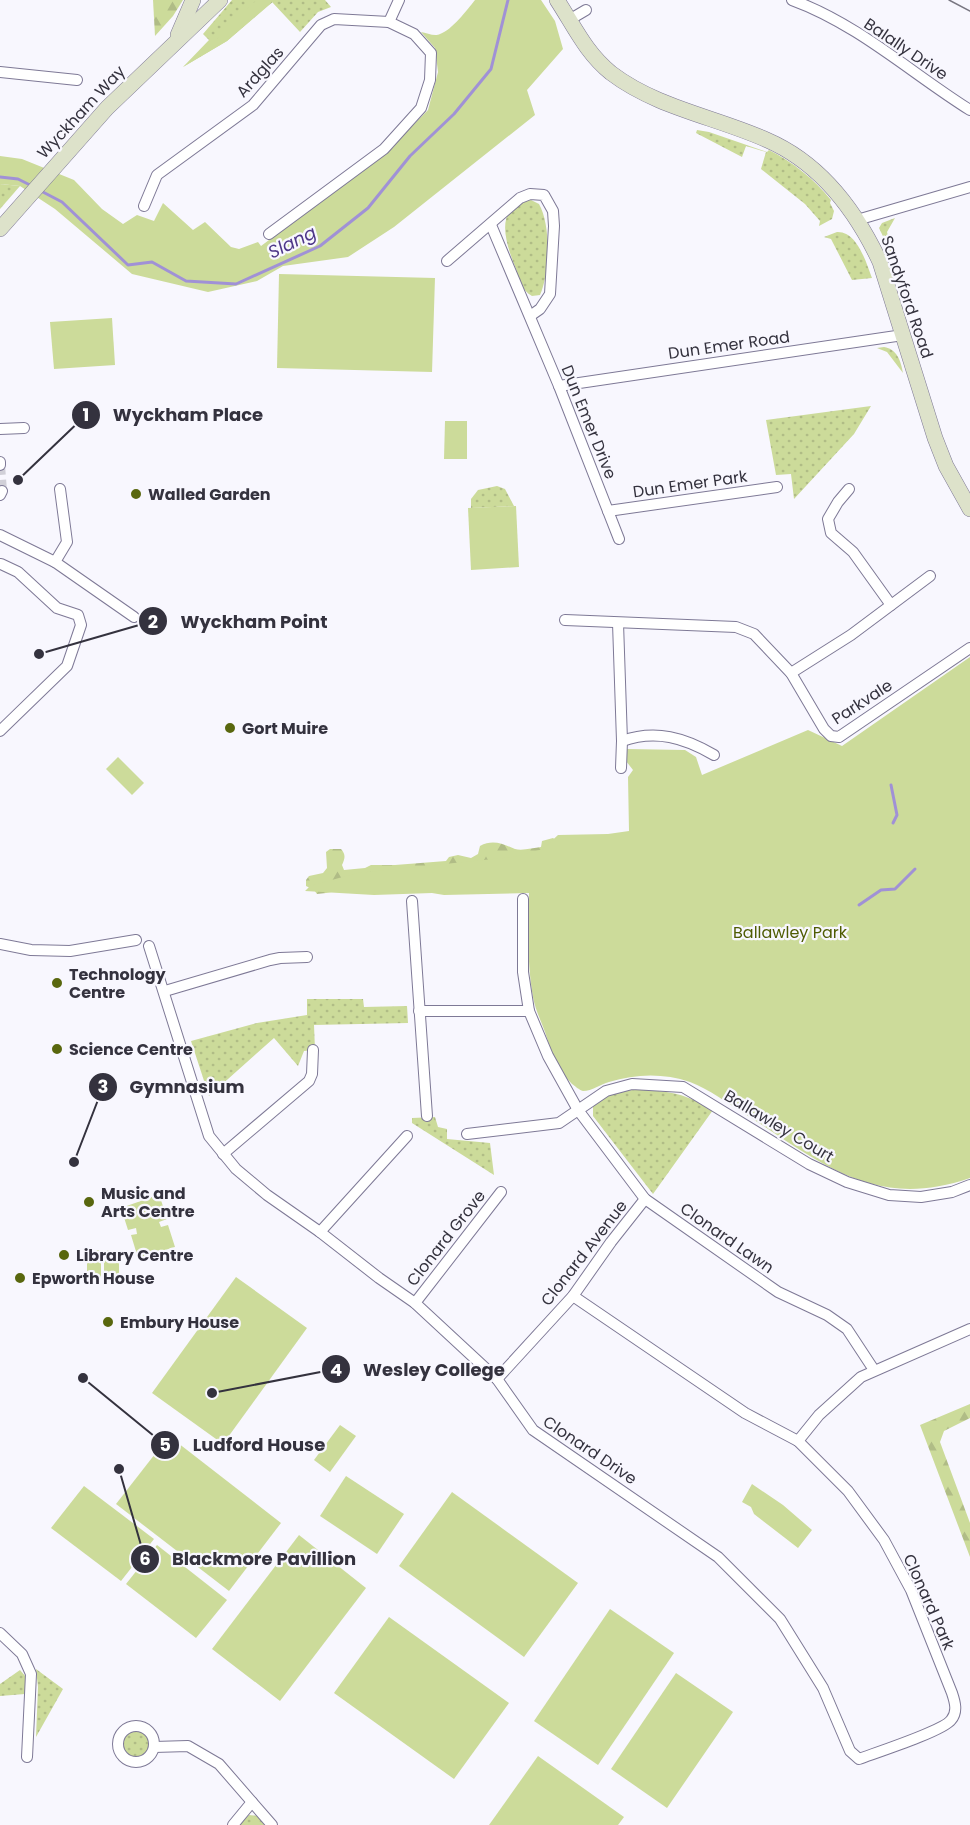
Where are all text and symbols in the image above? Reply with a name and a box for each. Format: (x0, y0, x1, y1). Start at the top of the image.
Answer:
street label: Balally Drive (860, 12, 953, 86)
street label: Ardglas (231, 41, 289, 103)
street label: Wyckham Way (32, 60, 130, 164)
water label: Slang (264, 220, 320, 264)
street label: Sandyford Road (875, 233, 939, 361)
street label: Dun Emer Road (667, 325, 791, 365)
street label: Dun Emer Drive (556, 362, 622, 482)
callout: Wyckham Place (71, 397, 275, 433)
text: 1 (83, 402, 89, 427)
text: Wyckham Place (113, 402, 263, 427)
street label: Dun Emer Park (631, 464, 749, 503)
place label: Walled Garden (148, 483, 271, 506)
marker: Walled Garden (129, 487, 143, 501)
callout: Wyckham Point (138, 603, 339, 639)
text: 2 (148, 609, 158, 634)
text: Wyckham Point (180, 609, 328, 634)
street label: Parkvale (827, 674, 897, 730)
place label: Gort Muire (242, 717, 328, 740)
marker: Gort Muire (223, 721, 237, 735)
park label: Ballawley Park (733, 921, 848, 944)
place label: Technology Centre (69, 963, 167, 1004)
marker: Technology Centre (50, 976, 64, 990)
place label: Science Centre (69, 1038, 193, 1061)
marker: Science Centre (50, 1042, 64, 1056)
callout: Gymnasium (88, 1069, 257, 1105)
text: 3 (98, 1074, 108, 1099)
text: Gymnasium (129, 1074, 245, 1099)
street label: Ballawley Court (720, 1084, 838, 1168)
place label: Music and Arts Centre (101, 1182, 195, 1223)
street label: Clonard Grove (401, 1185, 491, 1291)
marker: Music and Arts Centre (82, 1195, 96, 1209)
street label: Clonard Avenue (535, 1195, 633, 1311)
street label: Clonard Lawn (675, 1197, 779, 1279)
place label: Library Centre (76, 1244, 193, 1267)
marker: Library Centre (57, 1248, 71, 1262)
place label: Epworth House (32, 1267, 155, 1290)
marker: Epworth House (13, 1271, 27, 1285)
place label: Embury House (120, 1311, 239, 1334)
marker: Embury House (101, 1315, 115, 1329)
callout: Wesley College (321, 1351, 517, 1387)
text: 4 (330, 1357, 342, 1382)
text: Wesley College (363, 1357, 505, 1382)
street label: Clonard Drive (538, 1410, 642, 1490)
callout: Ludford House (150, 1427, 337, 1463)
text: 5 (159, 1432, 171, 1457)
text: Ludford House (193, 1432, 325, 1457)
callout: Blackmore Pavillion (130, 1541, 368, 1577)
text: 6 (139, 1546, 151, 1571)
text: Blackmore Pavillion (172, 1546, 356, 1571)
street label: Clonard Park (898, 1550, 961, 1654)

